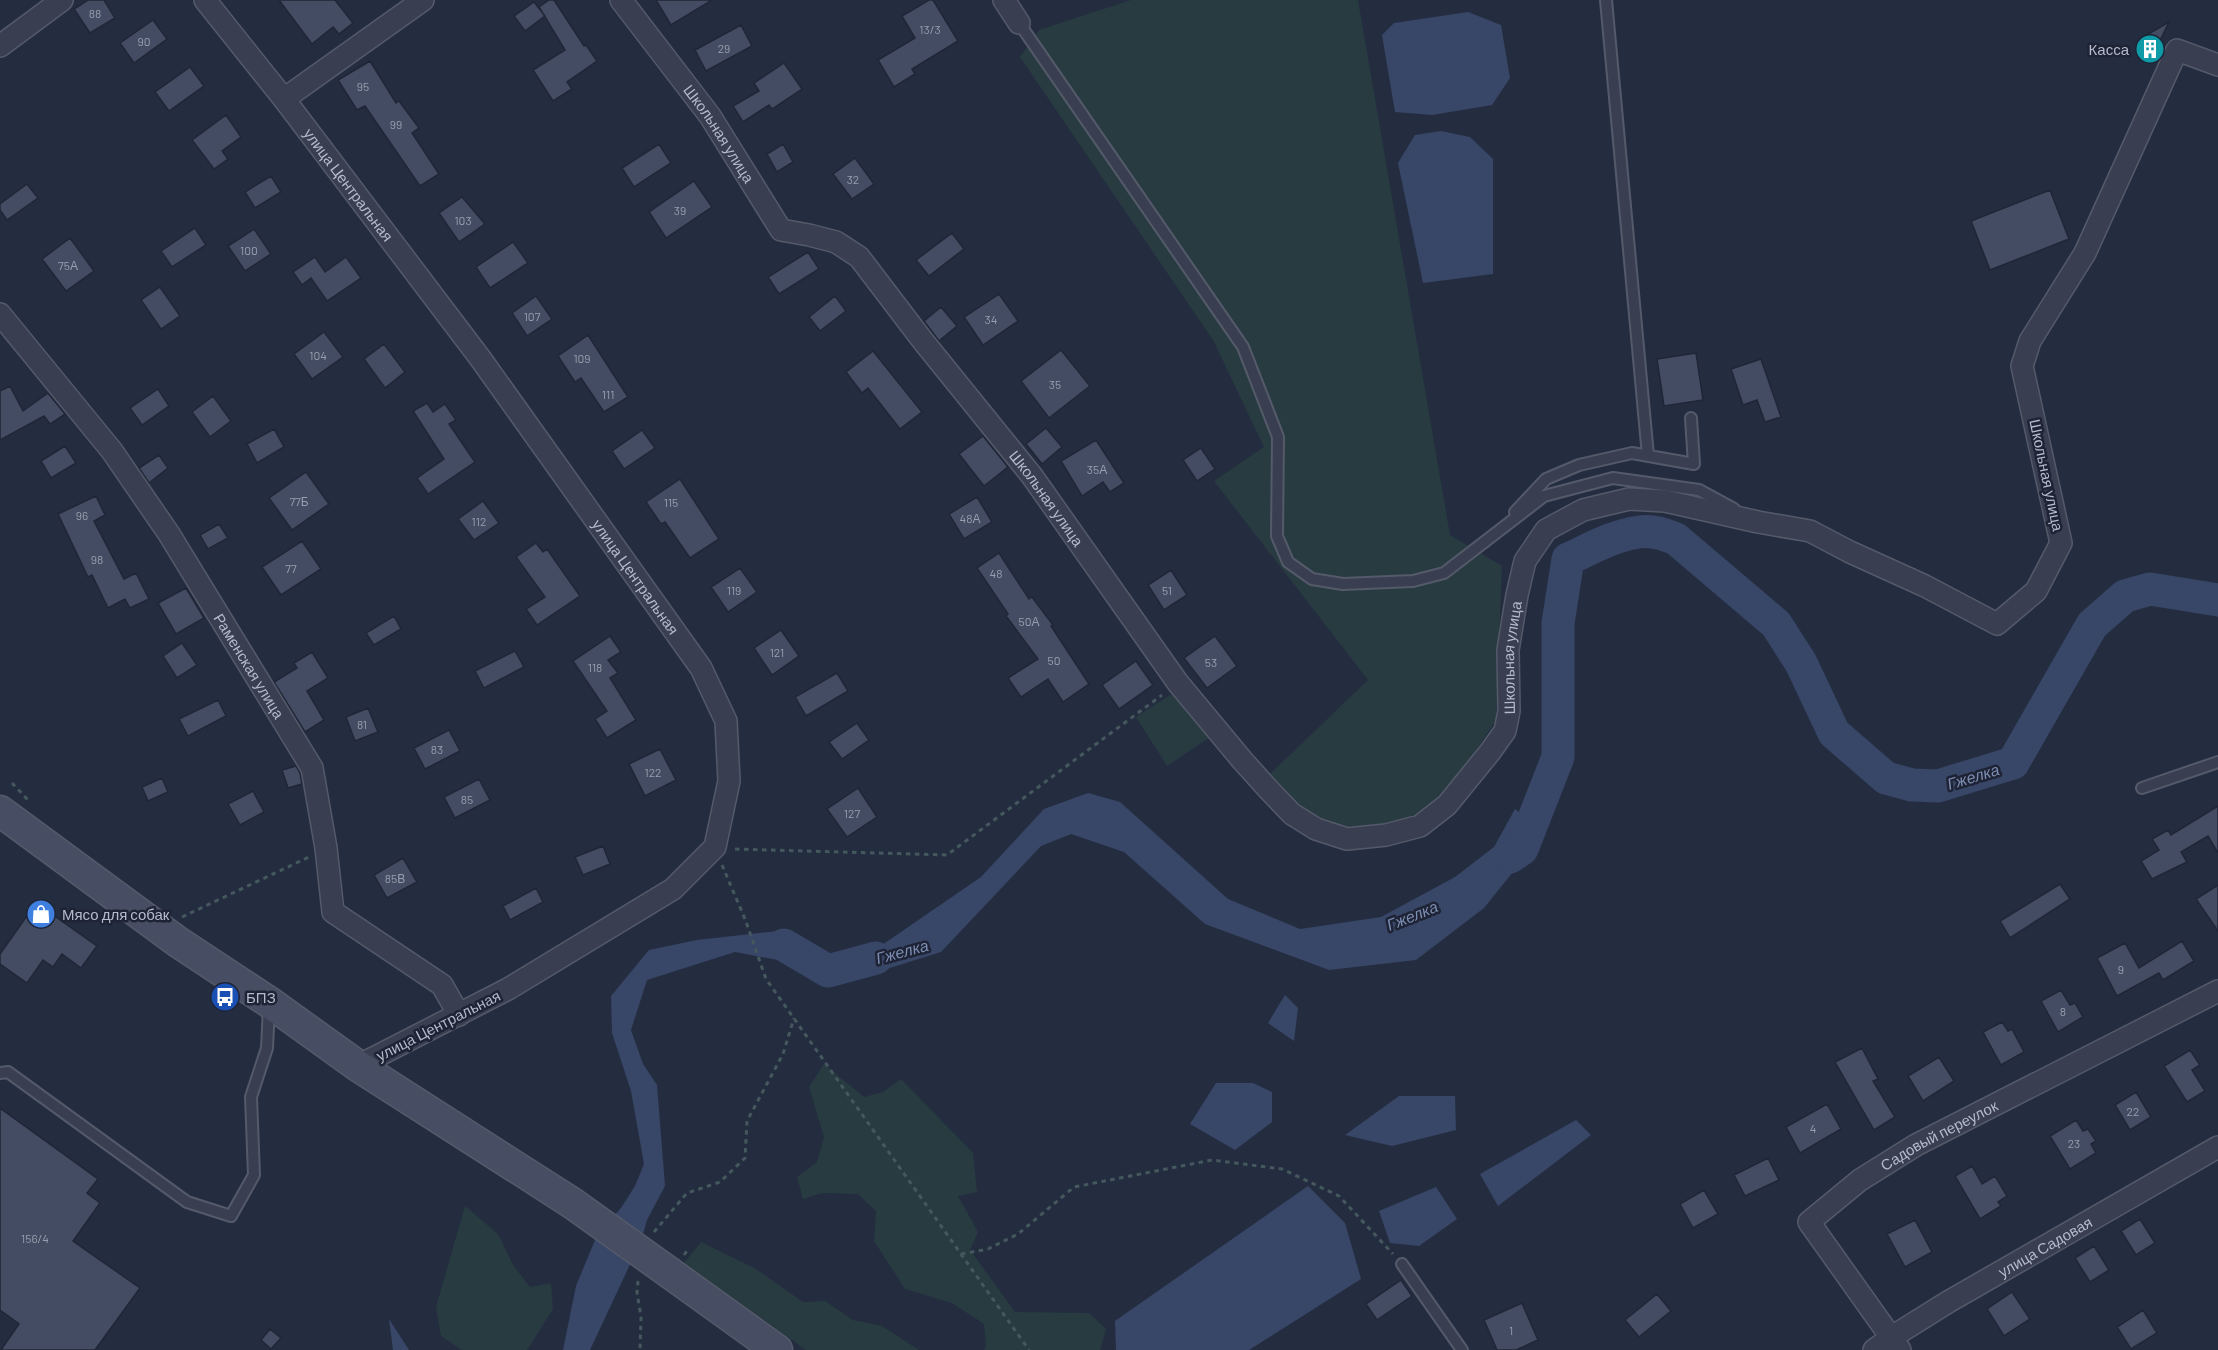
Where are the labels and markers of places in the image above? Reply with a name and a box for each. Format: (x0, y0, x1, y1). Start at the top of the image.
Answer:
building icon: Касса (2134, 33, 2166, 65)
place label: Касса (2089, 40, 2130, 58)
shop icon: Мясо для собак (25, 898, 57, 930)
place label: Мясо для собак (62, 905, 170, 923)
bus stop icon: БПЗ (209, 981, 241, 1013)
place label: БПЗ (246, 988, 276, 1006)

